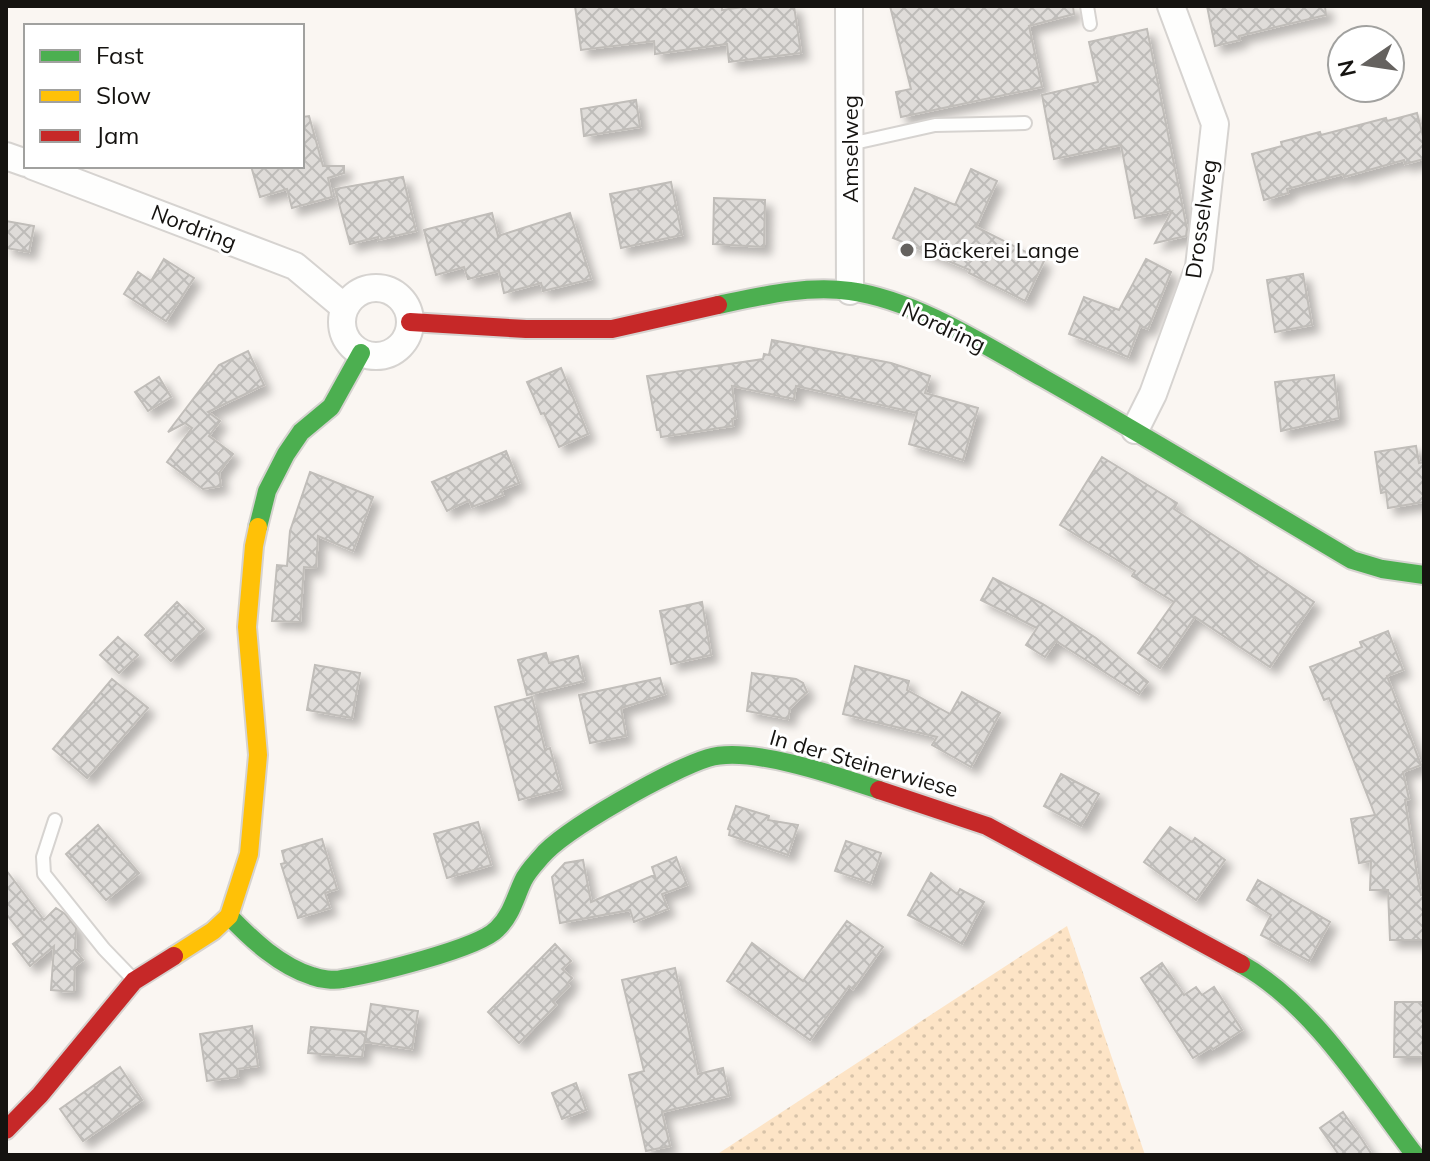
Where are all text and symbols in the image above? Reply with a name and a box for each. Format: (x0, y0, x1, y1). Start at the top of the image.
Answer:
legend (24, 24, 304, 168)
north arrow (1326, 24, 1406, 104)
text: Fast (96, 40, 144, 70)
text: N (1331, 57, 1362, 80)
text: Slow (96, 80, 151, 110)
street label: Amselweg (836, 95, 864, 203)
text: Jam (96, 120, 139, 150)
street label: Drosselweg (1179, 158, 1223, 280)
street label: Nordring (147, 198, 241, 256)
place label: Bäckerei Lange (923, 236, 1079, 264)
marker: Bäckerei Lange (898, 241, 916, 259)
street label: Nordring (898, 295, 990, 359)
street label: In der Steinerwiese (767, 723, 961, 803)

